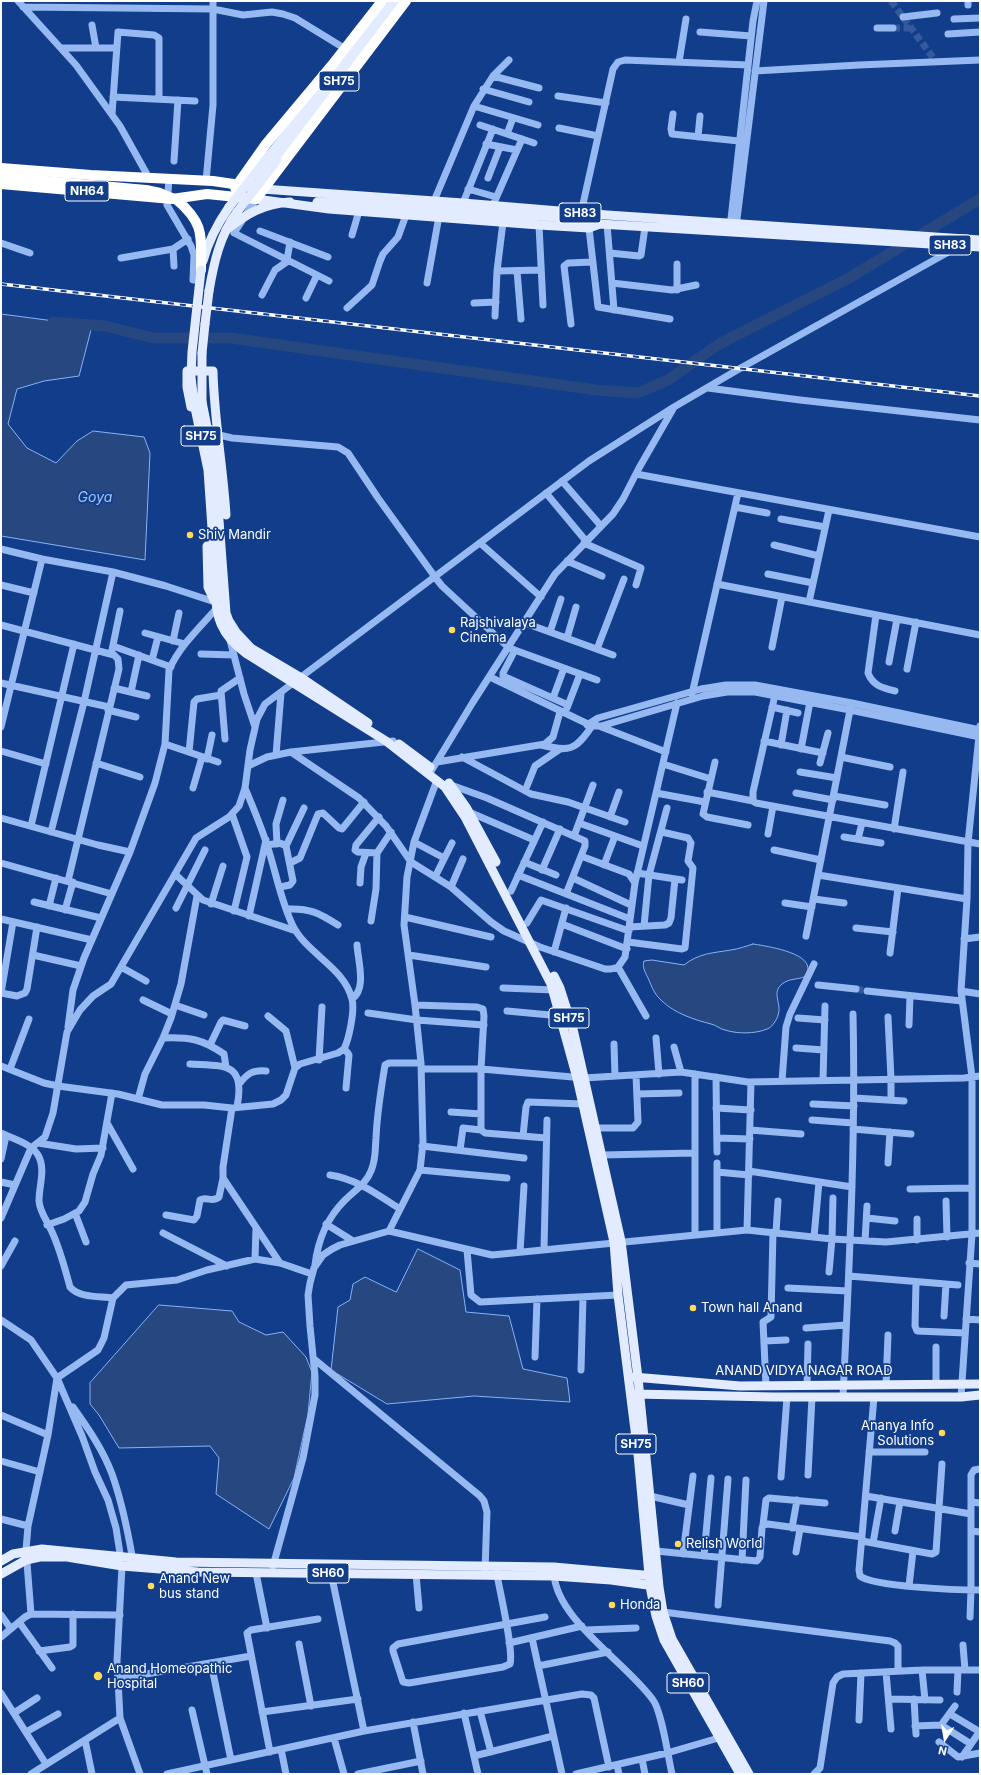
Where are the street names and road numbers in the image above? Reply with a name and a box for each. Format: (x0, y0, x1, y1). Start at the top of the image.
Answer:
road number: SH75 (319, 71, 359, 91)
road number: NH64 (65, 181, 109, 201)
road number: SH83 (559, 203, 601, 223)
road number: SH83 (929, 235, 971, 255)
road number: SH75 (181, 426, 221, 446)
road number: SH75 (549, 1008, 589, 1028)
street label: ANAND VIDYA NAGAR ROAD (715, 1363, 893, 1379)
road number: SH75 (616, 1434, 656, 1454)
road number: SH60 (307, 1563, 349, 1583)
road number: SH60 (667, 1673, 709, 1693)

